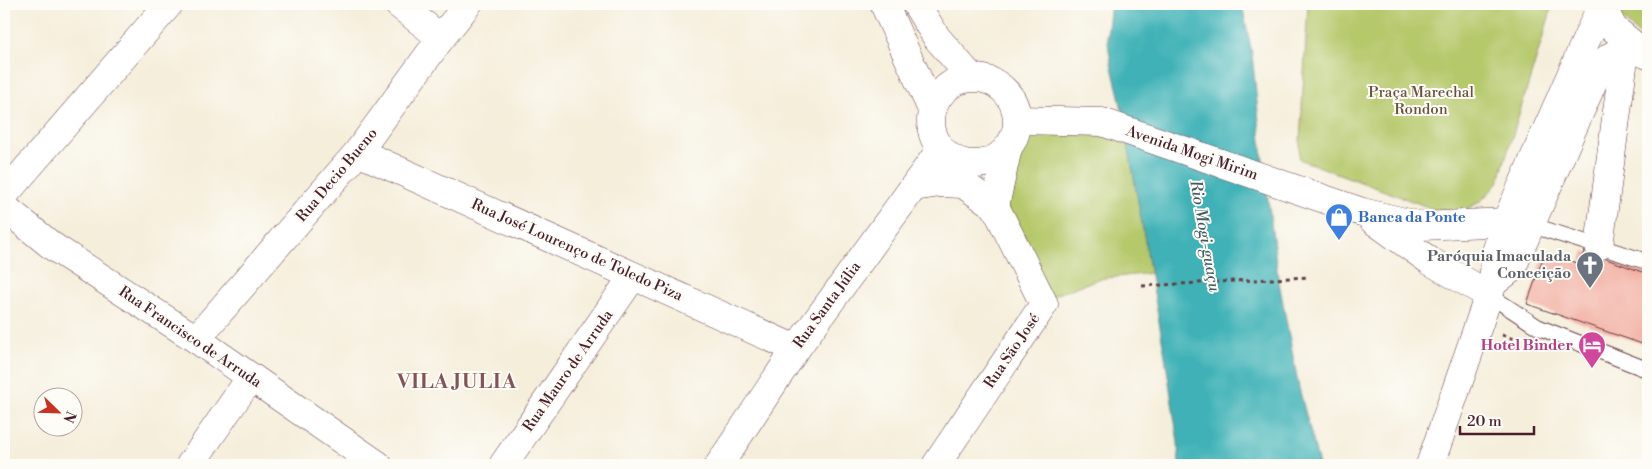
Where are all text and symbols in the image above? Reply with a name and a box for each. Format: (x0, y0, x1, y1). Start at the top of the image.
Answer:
park label: Praça Marechal Rondon (1368, 83, 1474, 119)
street label: Avenida Mogi Mirim (1123, 121, 1260, 184)
street label: Rua Decio Bueno (292, 124, 382, 226)
water label: Rio Mogi-guaçu (1185, 178, 1225, 294)
street label: Rua José Lourenço de Toledo Piza (468, 195, 686, 306)
shop icon: Banca da Ponte (1324, 202, 1354, 241)
place label: Banca da Ponte (1358, 208, 1466, 227)
place label: Paróquia Imaculada Conceição (1427, 247, 1572, 283)
church icon: Paróquia Imaculada Conceição (1575, 250, 1605, 289)
street label: Rua Santa Júlia (789, 257, 865, 352)
street label: Rua Francisco de Arruda (115, 282, 265, 392)
street label: Rua Mauro de Arruda (519, 306, 617, 436)
street label: Rua São José (980, 310, 1044, 392)
hotel icon: Hotel Binder (1577, 330, 1607, 369)
place label: Hotel Binder (1481, 336, 1573, 355)
district label: VILA JULIA (396, 370, 517, 395)
north arrow (32, 386, 82, 436)
scale bar (1460, 404, 1533, 436)
text: N (59, 408, 79, 425)
text: 20 m (1467, 412, 1502, 431)

